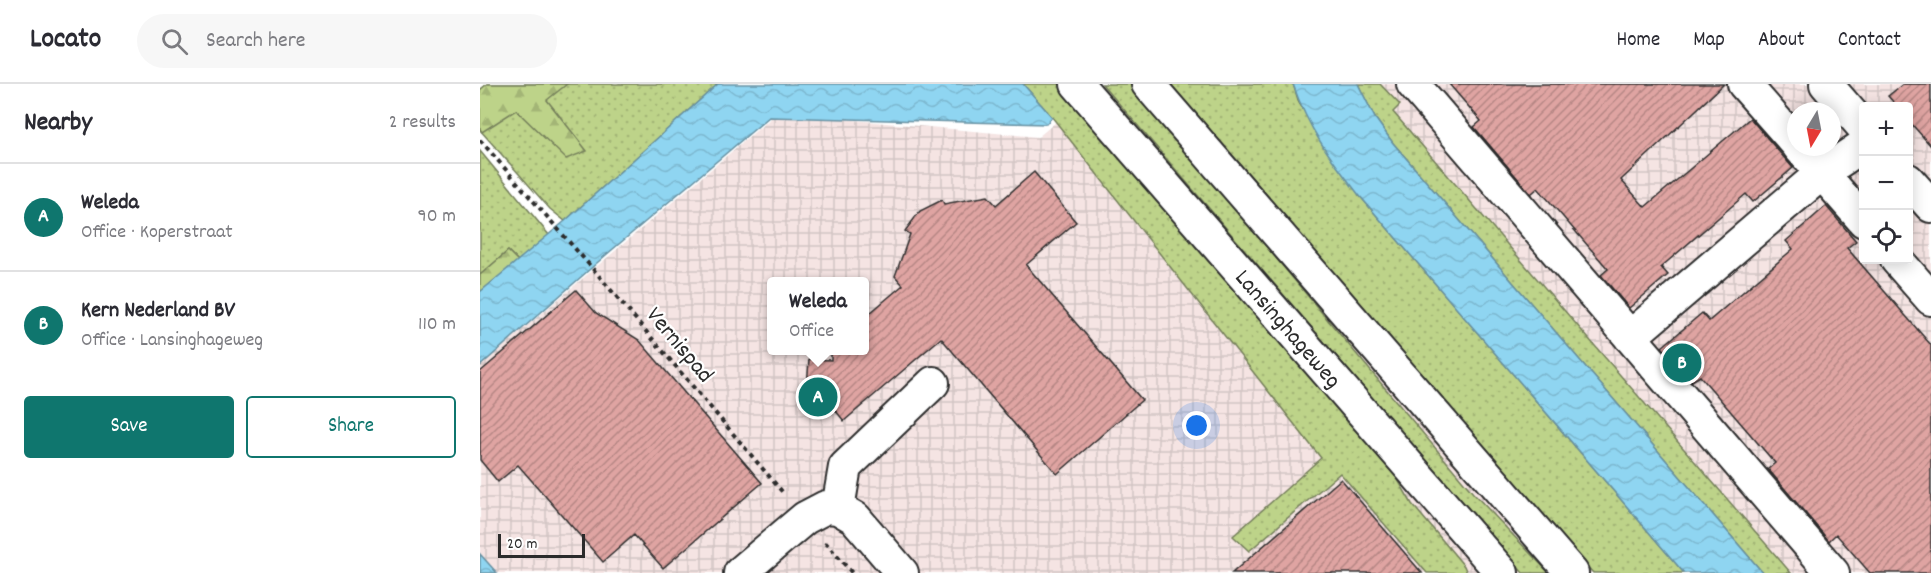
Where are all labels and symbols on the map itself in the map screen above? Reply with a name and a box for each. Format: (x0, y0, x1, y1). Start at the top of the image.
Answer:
north arrow (1787, 102, 1841, 156)
street label: Lansinghageweg (1225, 263, 1348, 397)
street label: Vernispad (637, 300, 721, 391)
pin: B (1662, 340, 1702, 386)
pin: A (798, 374, 838, 420)
your location (1182, 411, 1211, 440)
scale bar (498, 531, 585, 558)

